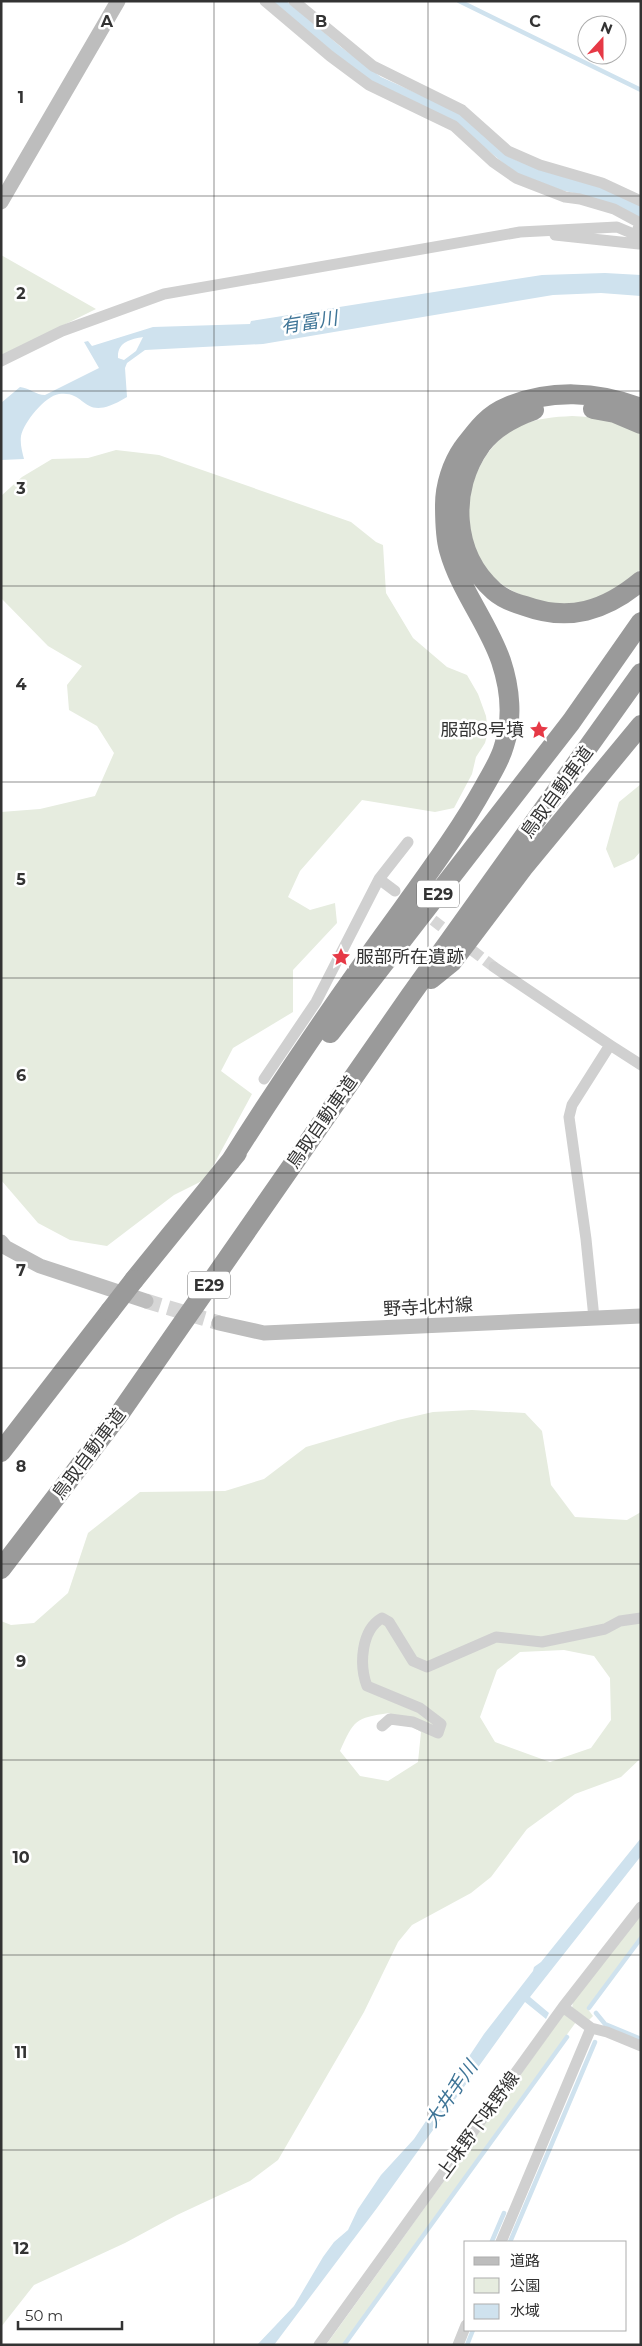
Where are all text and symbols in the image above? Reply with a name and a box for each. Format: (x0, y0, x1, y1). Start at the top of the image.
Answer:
text: A (100, 12, 114, 31)
text: B (315, 12, 327, 31)
text: C (529, 12, 541, 31)
north arrow (577, 15, 627, 65)
text: N (598, 17, 615, 38)
text: 1 (18, 88, 24, 107)
text: 2 (16, 284, 26, 303)
water label: 有富川 (279, 306, 341, 338)
text: 3 (15, 479, 26, 498)
text: 4 (15, 675, 27, 694)
place label: 服部8号墳 (441, 719, 524, 741)
place icon: 服部8号墳 (528, 719, 550, 741)
street label: 鳥取自動車道 (516, 742, 598, 842)
text: 5 (16, 870, 26, 889)
road number: E29 (417, 881, 459, 908)
place icon: 服部所在遺跡 (330, 946, 352, 968)
place label: 服部所在遺跡 (356, 946, 464, 968)
text: 6 (16, 1066, 26, 1085)
street label: 鳥取自動車道 (282, 1071, 362, 1173)
text: 7 (16, 1261, 26, 1280)
road number: E29 (188, 1272, 230, 1298)
street label: 野寺北村線 (382, 1294, 474, 1320)
street label: 鳥取自動車道 (48, 1404, 130, 1504)
text: 8 (16, 1457, 26, 1476)
text: 9 (16, 1652, 26, 1671)
text: 10 (12, 1848, 30, 1867)
text: 11 (15, 2043, 27, 2062)
water label: 大井手川 (420, 2055, 483, 2132)
street label: 上味野下味野線 (432, 2068, 524, 2182)
text: 12 (13, 2239, 29, 2258)
legend (464, 2241, 627, 2331)
text: 道路 (510, 2251, 540, 2270)
text: 公園 (510, 2276, 540, 2295)
scale bar (18, 2298, 121, 2330)
text: 水域 (510, 2301, 540, 2320)
text: 50 m (25, 2306, 63, 2325)

